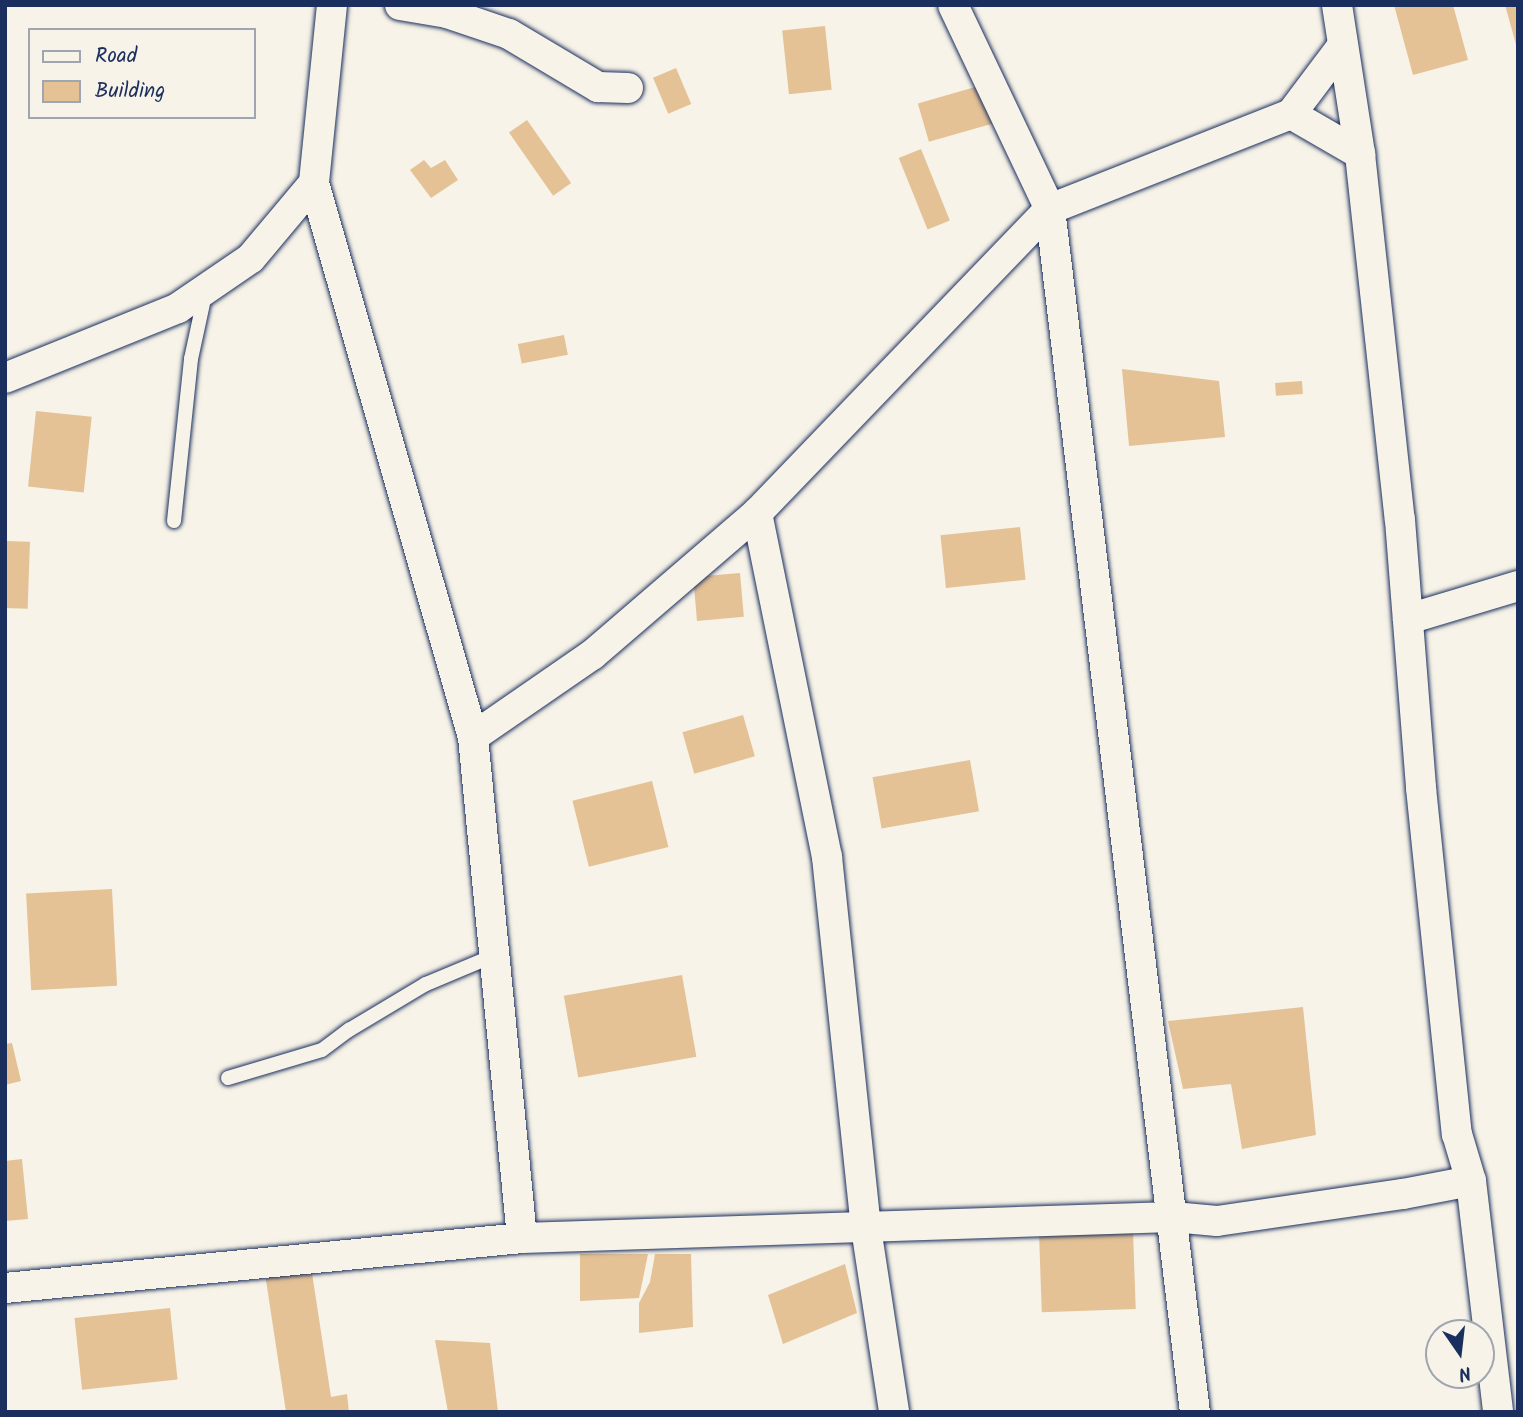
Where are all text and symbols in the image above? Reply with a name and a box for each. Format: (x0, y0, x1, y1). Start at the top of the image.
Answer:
legend (28, 28, 256, 119)
text: Road (95, 40, 137, 73)
text: Building (95, 75, 165, 108)
north arrow (1425, 1319, 1495, 1389)
text: N (1455, 1356, 1474, 1388)

